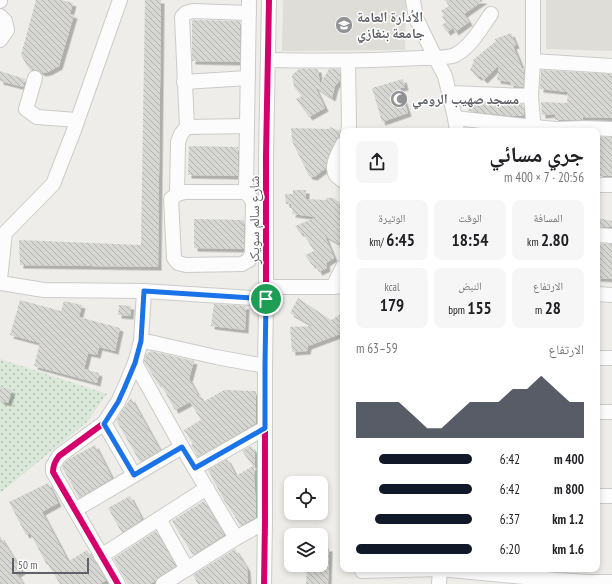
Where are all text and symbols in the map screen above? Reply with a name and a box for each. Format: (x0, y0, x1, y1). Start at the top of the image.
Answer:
place label: الأدارة العامة جامعة بنغازي (357, 8, 425, 44)
school or university icon: الأدارة العامة جامعة بنغازي (334, 15, 354, 35)
mosque icon: مسجد صهيب الرومي (389, 89, 409, 109)
place label: مسجد صهيب الرومي (412, 90, 519, 110)
text: جري مسائي (489, 140, 584, 168)
button: share (356, 141, 398, 183)
text: 20:56 · 7 × 400 m (504, 169, 584, 186)
street label: شارع سالم سويكر (245, 176, 264, 265)
text: الوتيرة (379, 211, 405, 225)
text: الوقت (458, 211, 482, 225)
text: المسافة (533, 211, 563, 225)
text: 6:45 (386, 229, 415, 251)
text: 18:54 (452, 229, 488, 251)
text: 2.80 (541, 229, 569, 251)
text: /km (369, 235, 386, 249)
text: km (527, 235, 541, 249)
text: النبض (458, 279, 482, 293)
text: الارتفاع (533, 279, 563, 293)
text: kcal (384, 280, 400, 294)
pin (249, 282, 283, 316)
icon: arrive (255, 288, 277, 310)
text: 179 (380, 294, 404, 316)
text: 155 (467, 297, 492, 319)
text: 28 (545, 297, 561, 319)
text: bpm (448, 303, 467, 317)
text: m (535, 303, 545, 317)
text: 59–63 m (356, 340, 398, 357)
text: الارتفاع (549, 341, 584, 358)
text: 6:42 (500, 451, 520, 468)
text: 400 m (554, 451, 584, 468)
map controls (284, 476, 328, 572)
button: locate (284, 476, 328, 520)
text: 6:42 (500, 481, 520, 498)
text: 800 m (554, 481, 584, 498)
text: 6:37 (500, 511, 520, 528)
text: 1.2 km (552, 511, 584, 528)
button: layers (284, 528, 328, 572)
text: 6:20 (500, 541, 520, 558)
text: 1.6 km (552, 541, 584, 558)
scale bar (12, 556, 89, 575)
text: 50 m (18, 558, 37, 572)

